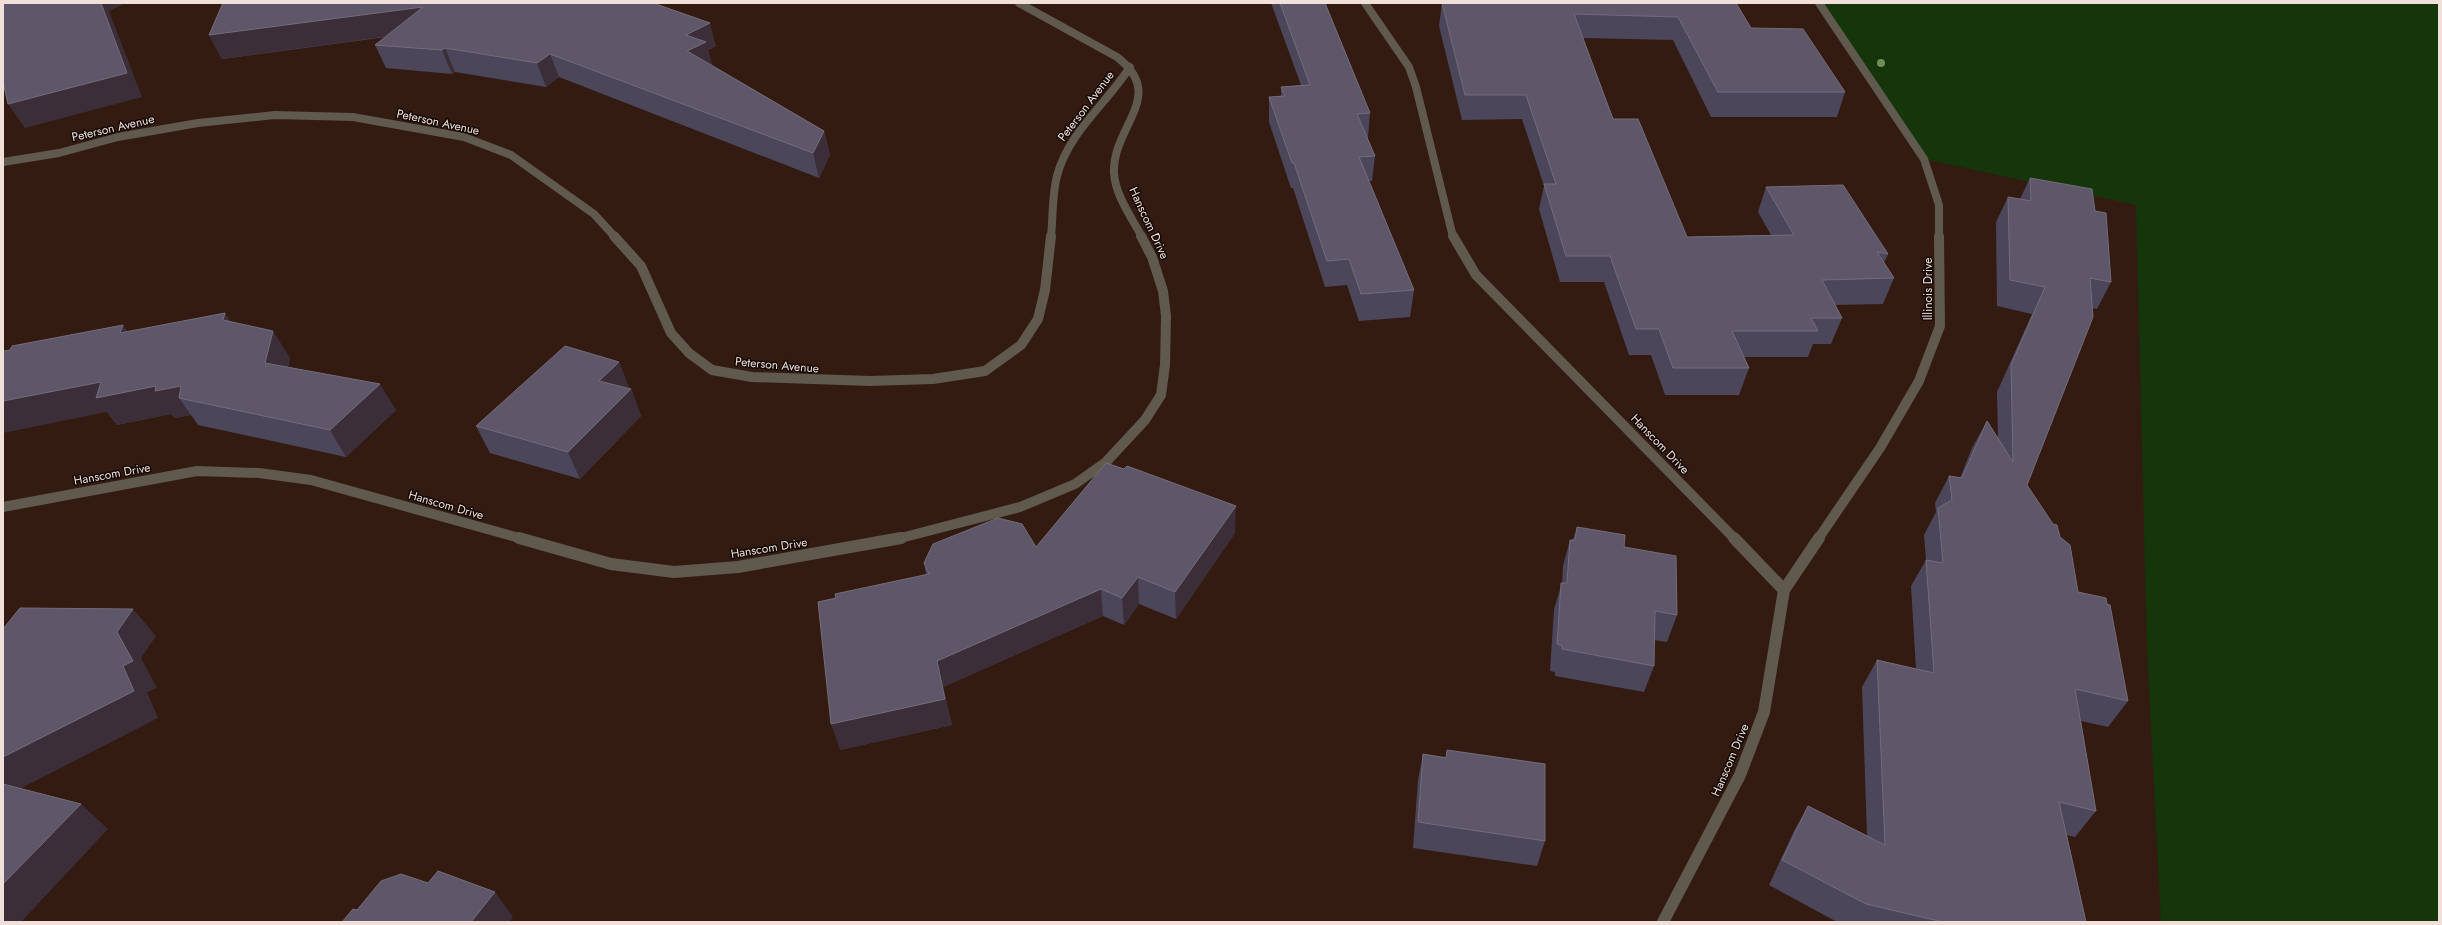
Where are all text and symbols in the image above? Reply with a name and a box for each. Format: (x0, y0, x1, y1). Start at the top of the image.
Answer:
street label: Peterson Avenue (1053, 67, 1119, 145)
street label: Peterson Avenue (395, 104, 481, 140)
street label: Peterson Avenue (70, 110, 156, 146)
street label: Hanscom Drive (1124, 184, 1174, 262)
street label: Illinois Drive (1919, 258, 1937, 320)
street label: Peterson Avenue (734, 352, 820, 378)
street label: Hanscom Drive (1627, 410, 1693, 478)
street label: Hanscom Drive (72, 458, 152, 490)
street label: Hanscom Drive (406, 486, 486, 524)
street label: Hanscom Drive (729, 533, 809, 563)
street label: Hanscom Drive (1707, 721, 1753, 799)

